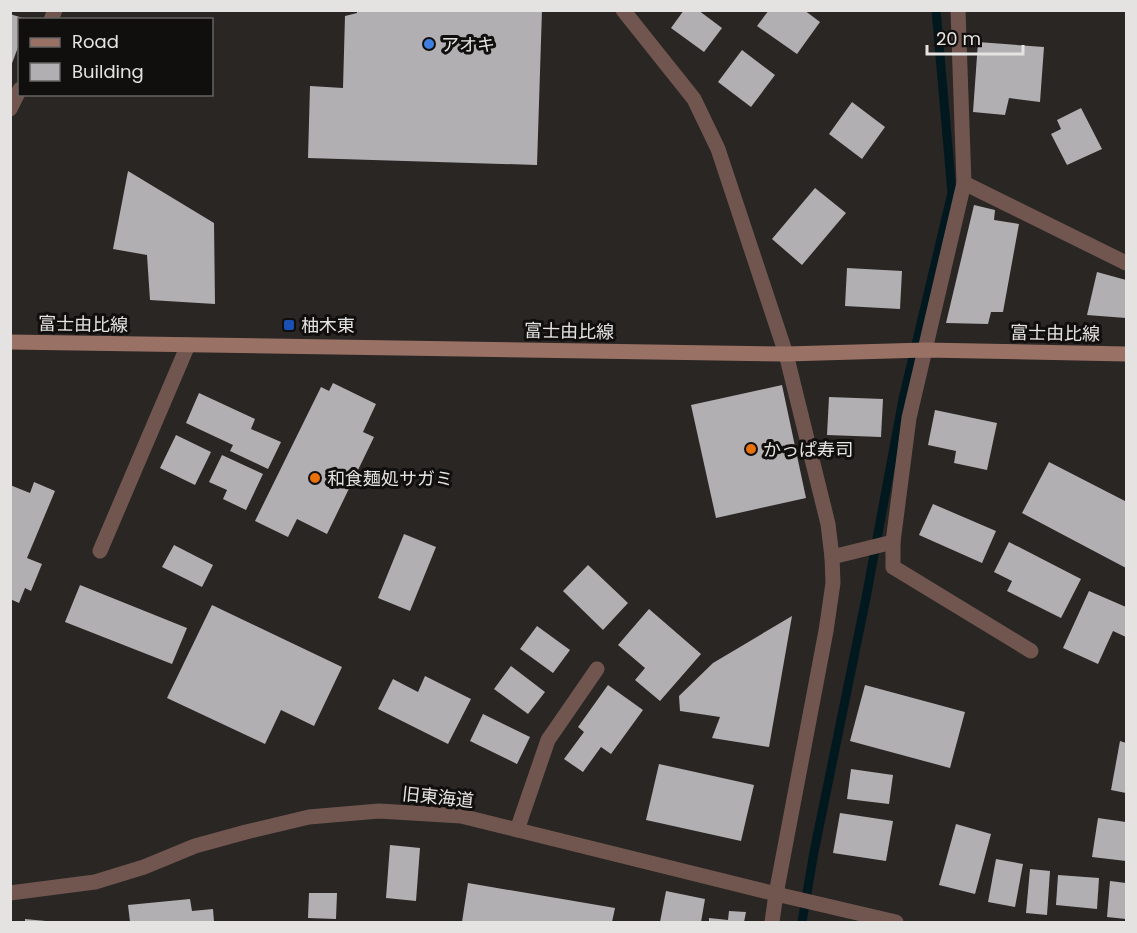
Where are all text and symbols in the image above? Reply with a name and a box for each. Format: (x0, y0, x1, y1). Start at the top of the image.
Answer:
legend (18, 18, 213, 96)
scale bar (927, 18, 1023, 56)
text: 20 m (936, 26, 981, 51)
text: Road (72, 29, 119, 54)
place label: アオキ (441, 32, 495, 57)
marker: アオキ (422, 37, 436, 51)
text: Building (72, 59, 144, 84)
street label: 富士由比線 (38, 311, 128, 337)
place label: 柚木東 (301, 313, 355, 338)
marker: 柚木東 (282, 318, 296, 332)
street label: 富士由比線 (524, 318, 614, 344)
street label: 富士由比線 (1010, 320, 1100, 346)
place label: かっぱ寿司 (763, 437, 853, 462)
marker: かっぱ寿司 (744, 442, 758, 456)
place label: 和食麺処サガミ (327, 466, 453, 491)
marker: 和食麺処サガミ (308, 471, 322, 485)
street label: 旧東海道 (401, 781, 475, 813)

